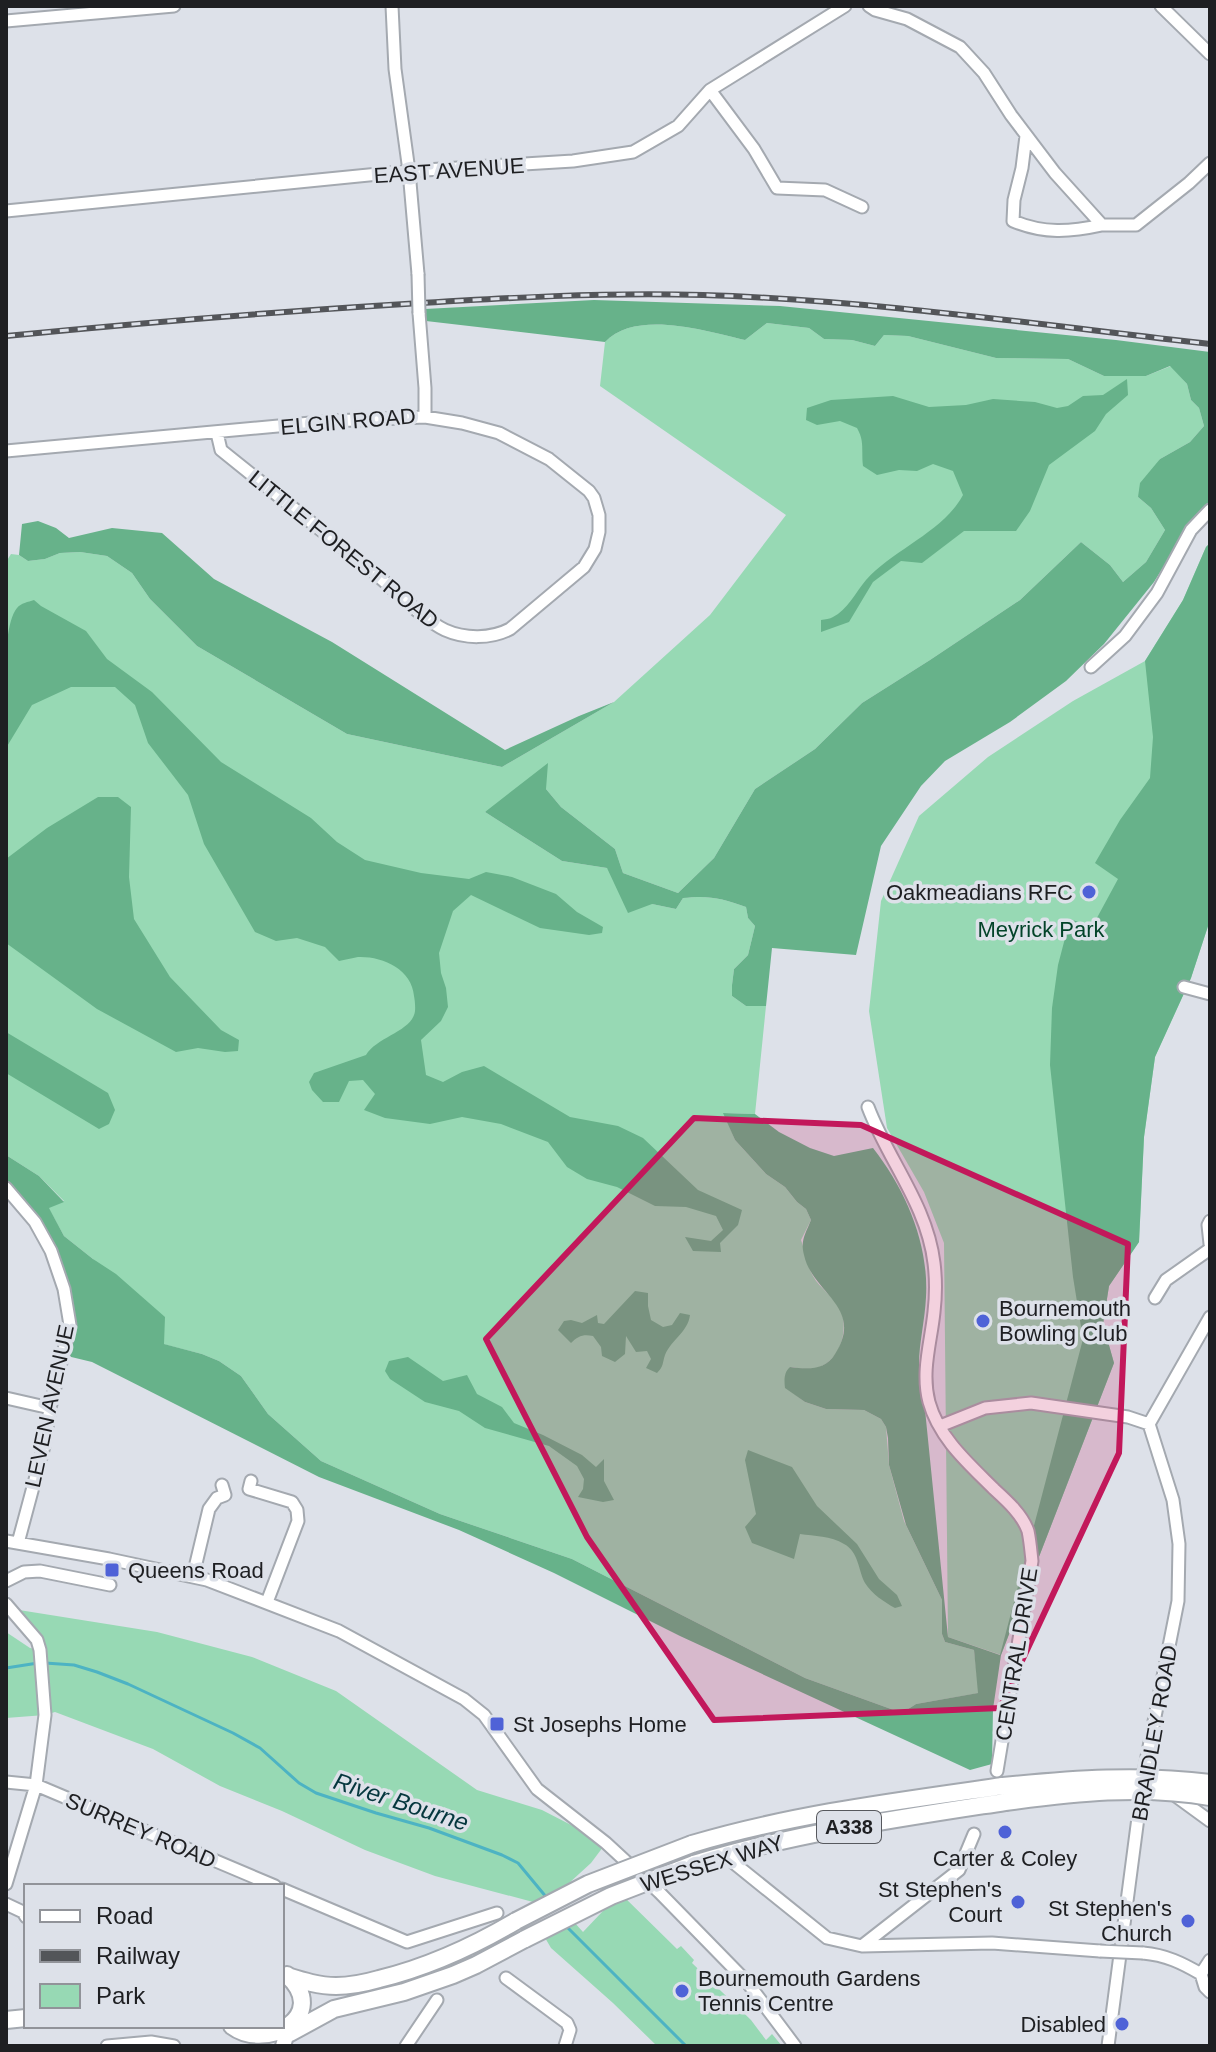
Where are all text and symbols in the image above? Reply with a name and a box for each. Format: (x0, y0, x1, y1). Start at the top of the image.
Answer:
street label: EAST AVENUE (373, 153, 525, 188)
street label: ELGIN ROAD (279, 403, 417, 440)
street label: LITTLE FOREST ROAD (244, 465, 444, 634)
place label: Oakmeadians RFC (886, 880, 1073, 905)
marker: Oakmeadians RFC (1080, 883, 1098, 901)
park label: Meyrick Park (977, 917, 1106, 942)
place label: Bournemouth Bowling Club (999, 1296, 1131, 1346)
marker: Bournemouth Bowling Club (974, 1312, 992, 1330)
street label: LEVEN AVENUE (20, 1322, 79, 1490)
place label: Queens Road (128, 1558, 264, 1583)
marker: Queens Road (103, 1561, 121, 1579)
street label: CENTRAL DRIVE (990, 1566, 1043, 1743)
street label: BRAIDLEY ROAD (1127, 1643, 1182, 1823)
place label: St Josephs Home (513, 1712, 687, 1737)
marker: St Josephs Home (488, 1715, 506, 1733)
water label: River Bourne (330, 1767, 472, 1836)
street label: SURREY ROAD (62, 1788, 220, 1873)
road number: A338 (817, 1811, 881, 1843)
marker: Carter & Coley (996, 1823, 1014, 1841)
street label: WESSEX WAY (638, 1830, 787, 1897)
place label: Carter & Coley (933, 1846, 1077, 1871)
place label: St Stephen's Court (878, 1877, 1002, 1927)
legend (24, 1884, 284, 2028)
marker: St Stephen's Court (1009, 1893, 1027, 1911)
place label: St Stephen's Church (1048, 1896, 1172, 1946)
text: Road (96, 1902, 153, 1929)
marker: St Stephen's Church (1179, 1912, 1197, 1930)
text: Railway (96, 1942, 180, 1969)
place label: Bournemouth Gardens Tennis Centre (698, 1966, 921, 2016)
text: Park (96, 1982, 146, 2009)
marker: Bournemouth Gardens Tennis Centre (673, 1982, 691, 2000)
place label: Disabled (1020, 2012, 1106, 2037)
marker: Disabled (1113, 2015, 1131, 2033)

